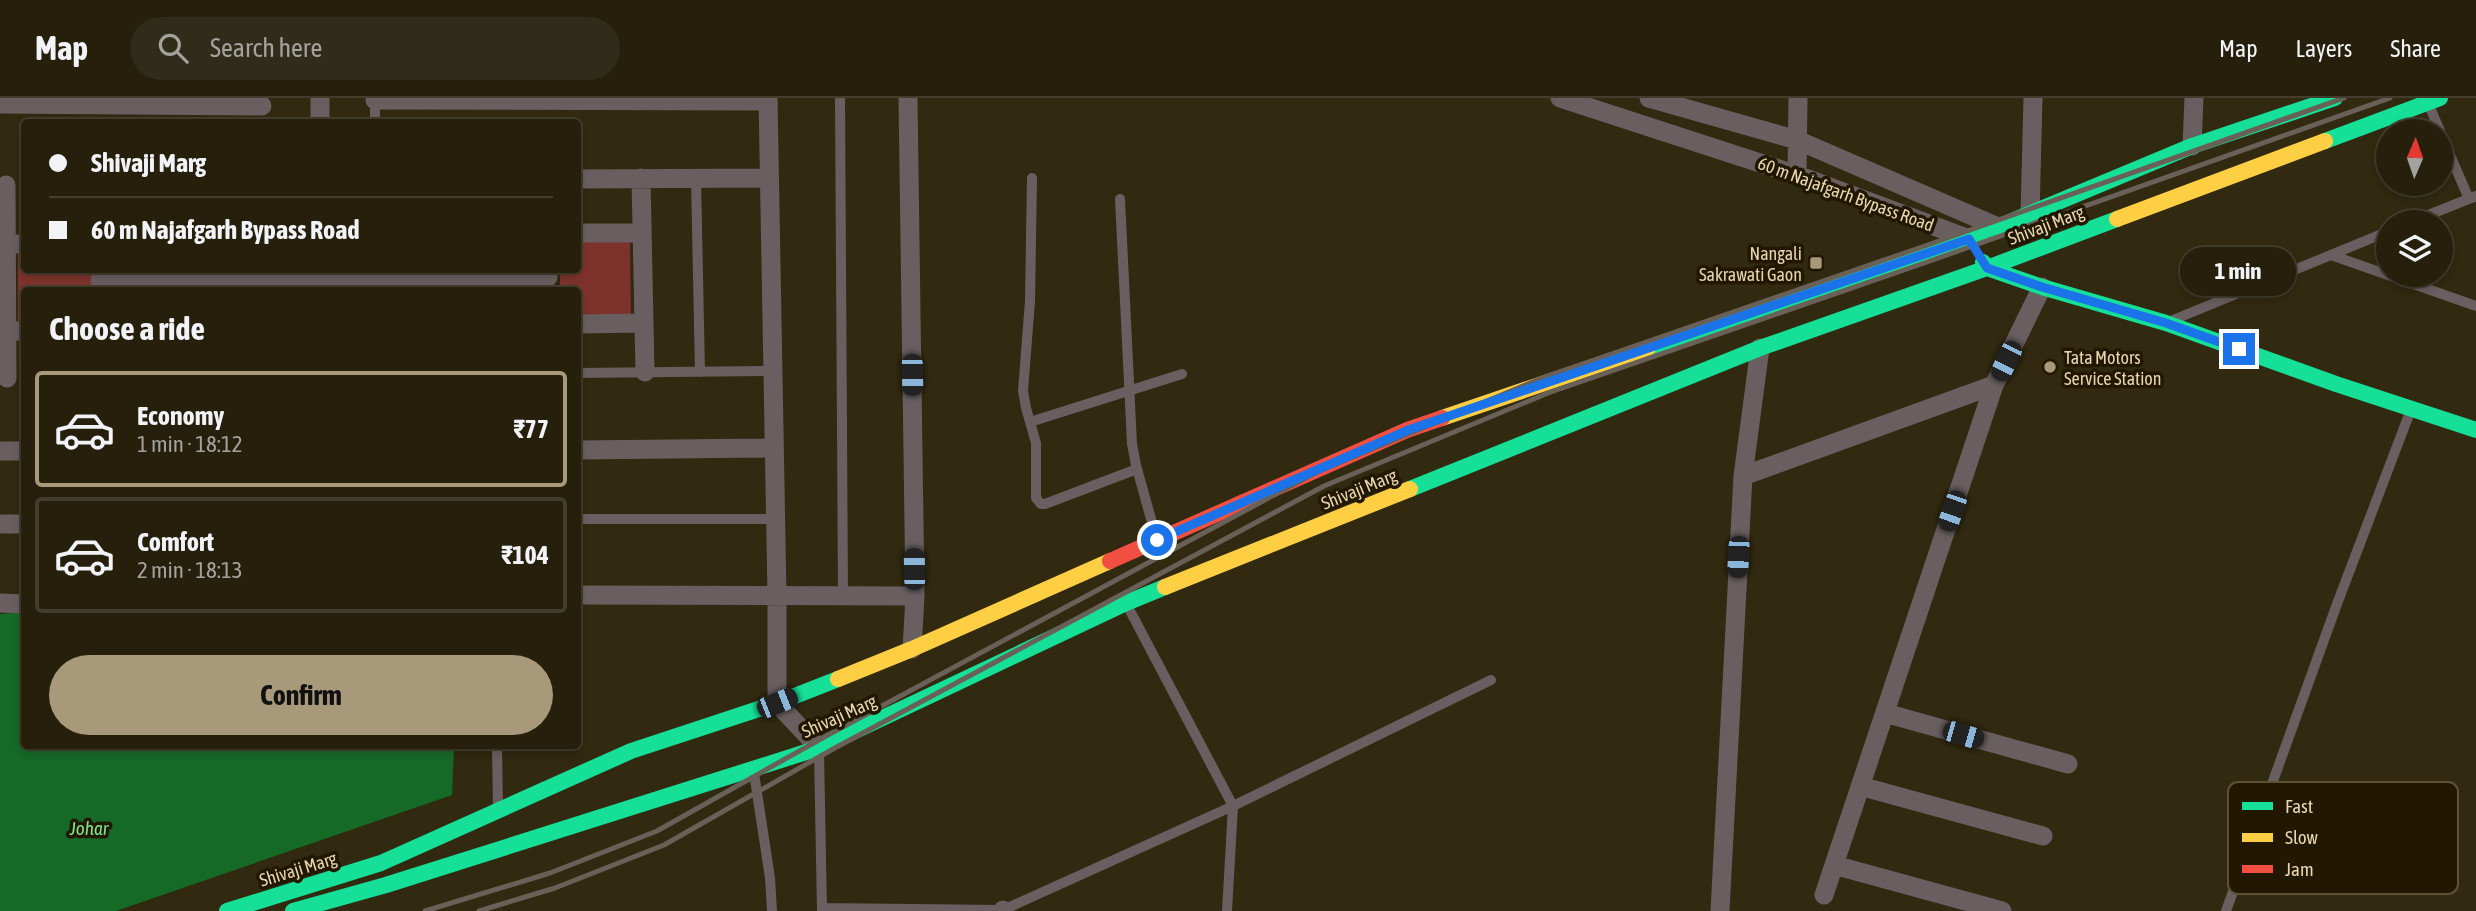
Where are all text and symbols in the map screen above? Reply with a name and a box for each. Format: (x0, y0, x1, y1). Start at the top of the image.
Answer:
search box (130, 17, 620, 80)
text: Map (35, 29, 88, 67)
icon: search (154, 29, 192, 67)
text: Search here (210, 33, 322, 63)
text: Map (2219, 35, 2258, 62)
text: Layers (2296, 35, 2352, 62)
text: Share (2390, 35, 2441, 62)
north arrow (2376, 119, 2454, 196)
map controls (2376, 119, 2453, 287)
text: Shivaji Marg (91, 148, 206, 178)
street label: 60 m Najafgarh Bypass Road (1755, 152, 1937, 236)
street label: Shivaji Marg (2005, 201, 2087, 249)
button: layers (2376, 210, 2453, 287)
text: 60 m Najafgarh Bypass Road (91, 215, 360, 245)
place label: Nangali Sakrawati Gaon (1699, 243, 1802, 285)
callout: 1 min (2181, 247, 2297, 296)
marker: Nangali Sakrawati Gaon (1808, 255, 1824, 271)
text: 1 min (2215, 258, 2261, 284)
text: Choose a ride (49, 310, 205, 347)
route end (2223, 333, 2255, 365)
car (1988, 338, 2025, 384)
place label: Tata Motors Service Station (2064, 347, 2162, 389)
car (902, 354, 923, 396)
marker: Tata Motors Service Station (2042, 359, 2058, 375)
icon: car (53, 398, 116, 461)
text: Economy (137, 401, 224, 431)
text: ₹77 (513, 414, 549, 444)
text: 1 min · 18:12 (137, 431, 243, 457)
street label: Shivaji Marg (1318, 464, 1400, 514)
car (1936, 488, 1969, 534)
icon: car (53, 524, 116, 587)
route start (1141, 524, 1173, 556)
text: Comfort (137, 527, 214, 557)
car (1727, 535, 1750, 579)
text: ₹104 (501, 540, 549, 570)
car (904, 548, 925, 590)
text: 2 min · 18:13 (137, 557, 243, 583)
button: Confirm (49, 655, 553, 735)
car (754, 685, 801, 721)
street label: Shivaji Marg (798, 690, 880, 742)
car (1940, 719, 1987, 751)
legend (2228, 782, 2458, 894)
text: Fast (2285, 795, 2313, 817)
water label: Johar (69, 817, 110, 839)
text: Slow (2285, 826, 2319, 848)
street label: Shivaji Marg (257, 847, 339, 891)
text: Jam (2285, 858, 2314, 880)

